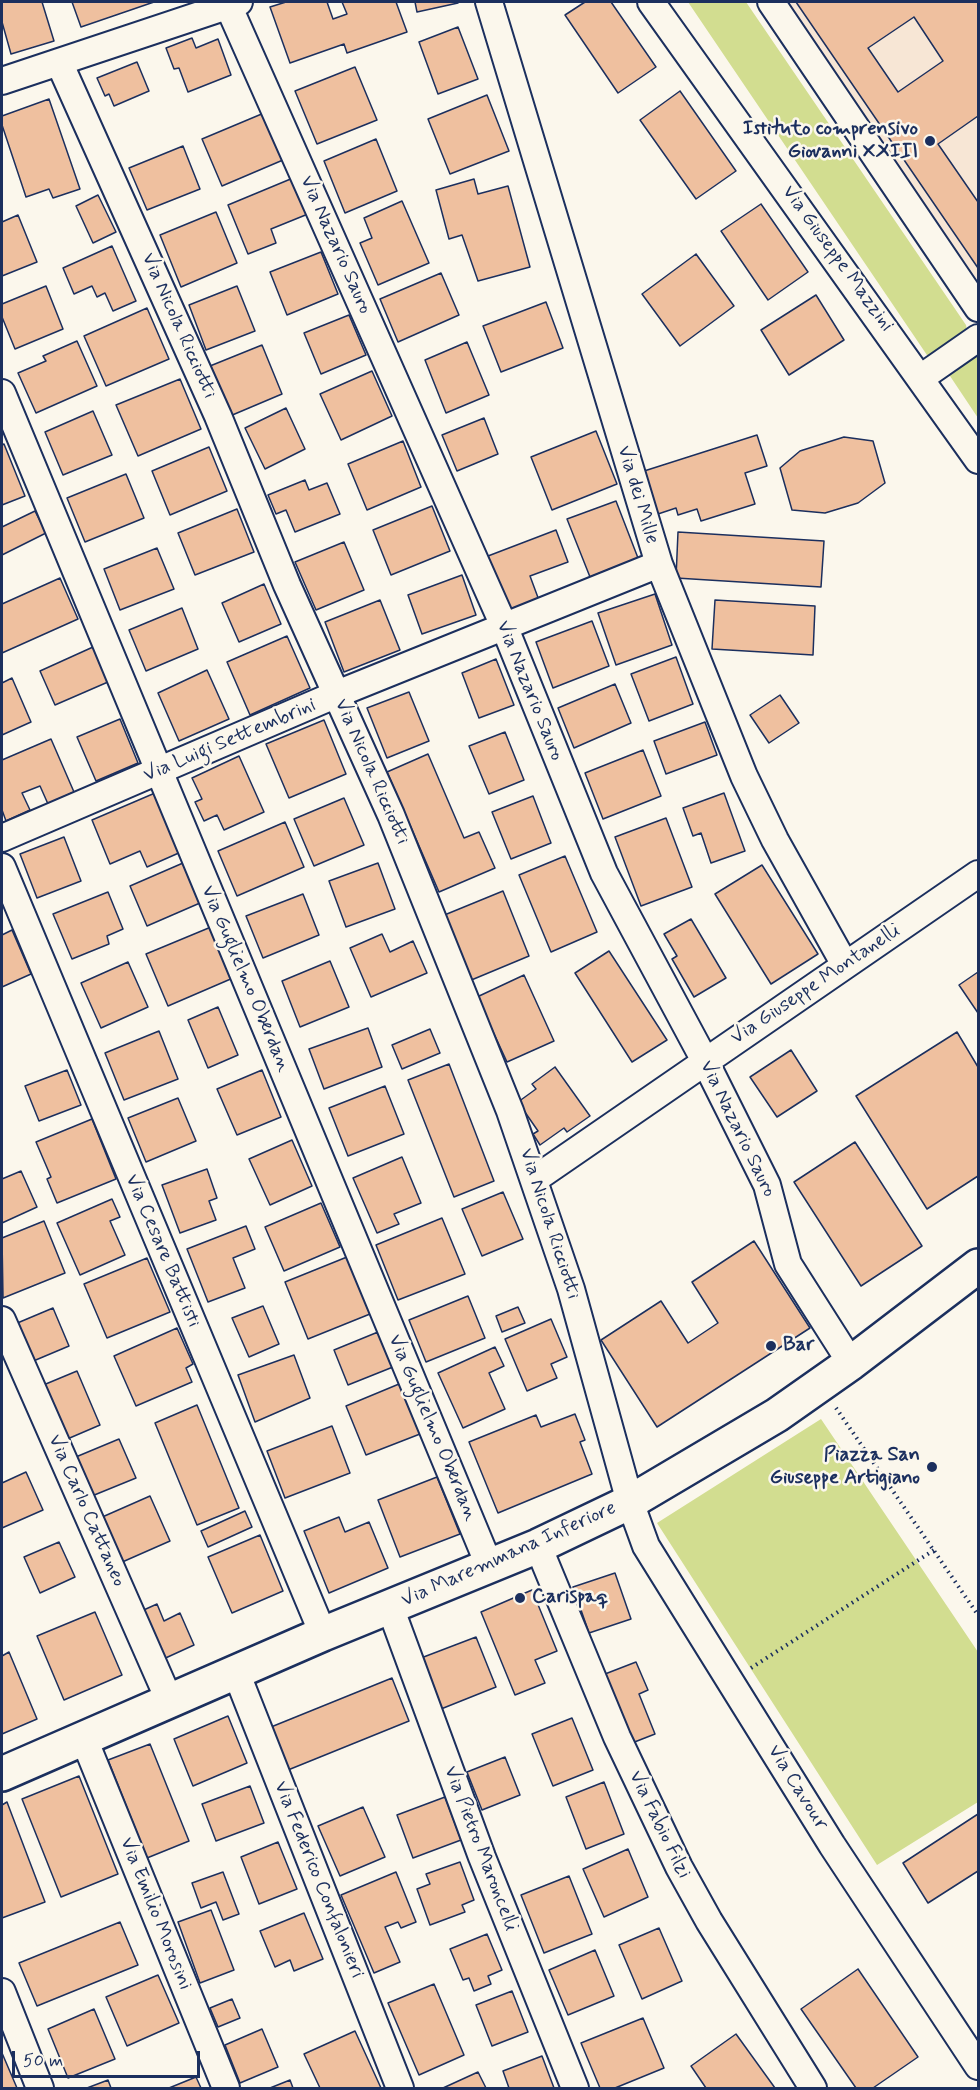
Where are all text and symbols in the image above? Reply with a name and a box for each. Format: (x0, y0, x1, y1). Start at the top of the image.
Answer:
place label: Istituto comprensivo Giovanni XXIII (743, 118, 918, 165)
marker: Istituto comprensivo Giovanni XXIII (923, 134, 937, 148)
street label: Via Nazario Sauro (294, 172, 376, 318)
street label: Via Giuseppe Mazzini (776, 181, 898, 337)
street label: Via Nicola Ricciotti (135, 249, 221, 403)
street label: Via dei Mille (611, 443, 663, 547)
street label: Via Nazario Sauro (490, 617, 568, 765)
street label: Via Luigi Settembrini (140, 694, 320, 788)
street label: Via Nicola Ricciotti (328, 695, 414, 849)
street label: Via Guglielmo Oberdan (195, 882, 295, 1076)
street label: Via Giuseppe Montanelli (727, 919, 905, 1051)
street label: Via Nazario Sauro (694, 1057, 780, 1201)
street label: Via Nicola Ricciotti (513, 1146, 585, 1302)
street label: Via Cesare Battisti (119, 1171, 205, 1331)
street label: Via Guglielmo Oberdan (382, 1331, 482, 1525)
place label: Bar (783, 1334, 814, 1358)
marker: Bar (764, 1339, 778, 1353)
street label: Via Carlo Cattaneo (42, 1431, 130, 1591)
place label: Piazza San Giuseppe Artigiano (770, 1444, 920, 1491)
marker: Piazza San Giuseppe Artigiano (925, 1460, 939, 1474)
street label: Via Maremmana Inferiore (398, 1497, 620, 1613)
place label: Carispaq (532, 1586, 608, 1610)
marker: Carispaq (513, 1591, 527, 1605)
street label: Via Cavour (761, 1741, 833, 1835)
street label: Via Pietro Maroncelli (437, 1763, 523, 1935)
street label: Via Fabio Filzi (623, 1767, 695, 1883)
street label: Via Federico Confalonieri (267, 1778, 369, 1982)
street label: Via Emilio Morosini (113, 1834, 197, 1994)
scale bar (15, 2039, 202, 2077)
text: 50 m (23, 2049, 63, 2073)

